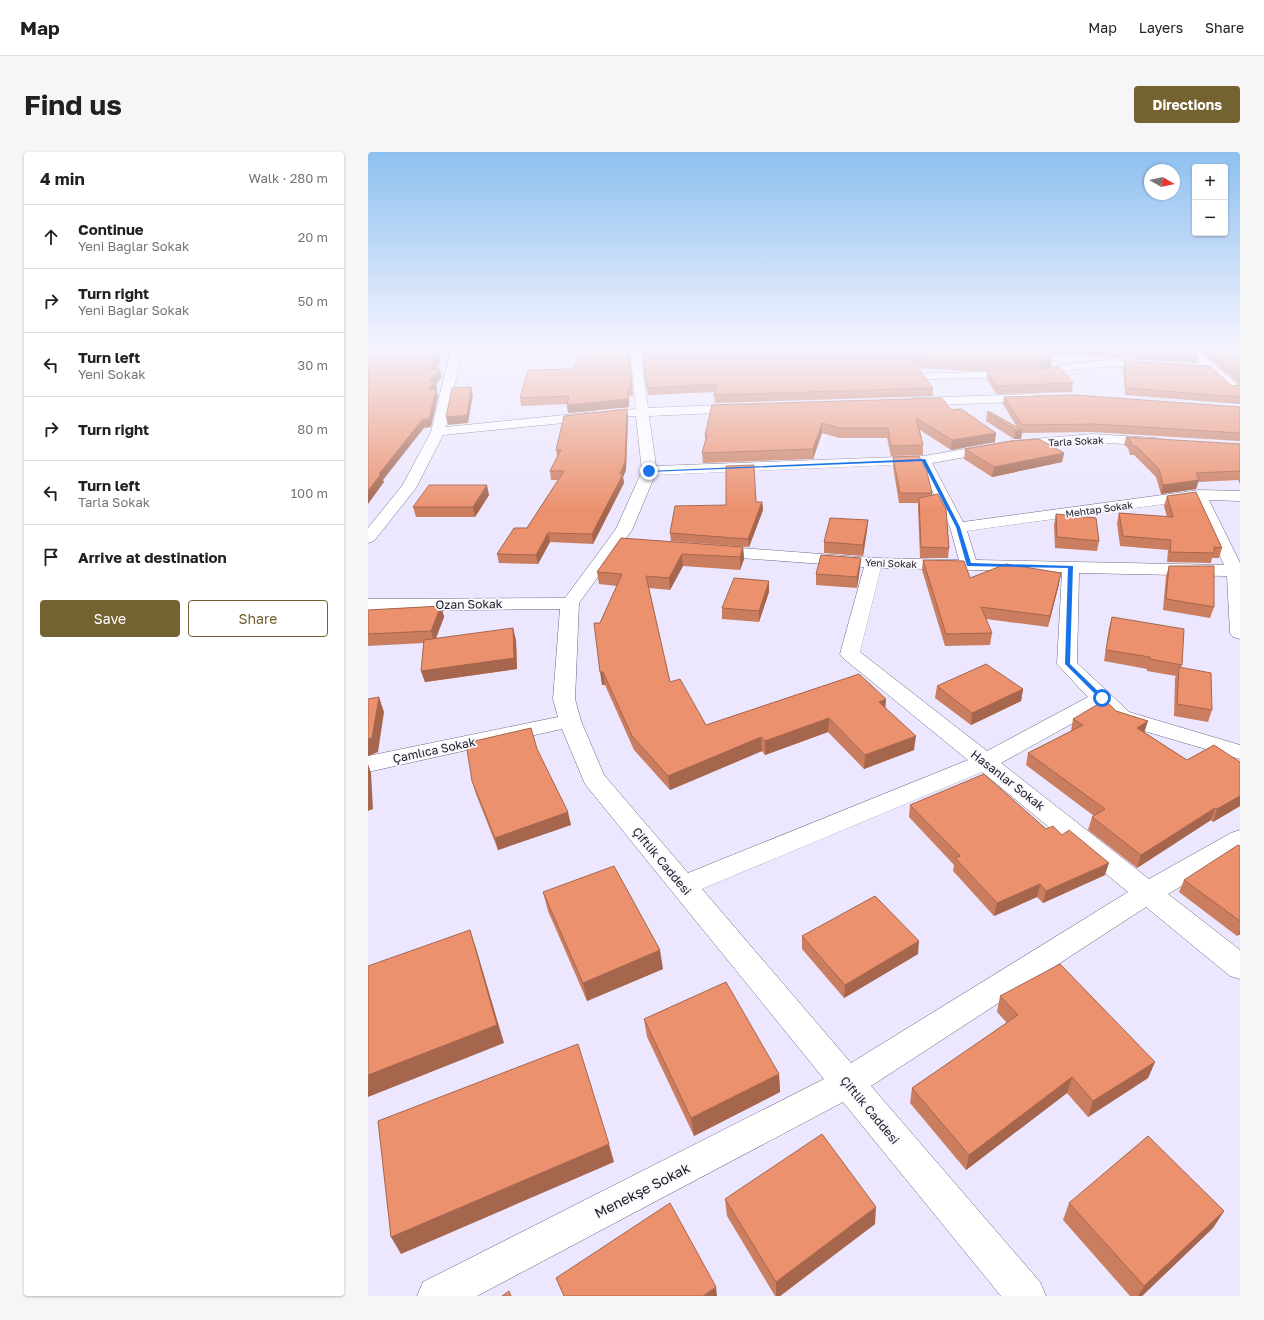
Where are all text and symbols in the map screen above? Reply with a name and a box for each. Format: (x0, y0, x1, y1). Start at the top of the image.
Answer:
text: Map (20, 16, 60, 39)
text: Map (1088, 19, 1117, 36)
text: Layers (1139, 19, 1183, 36)
text: Share (1205, 19, 1244, 36)
button: Directions (1134, 86, 1240, 123)
text: Find us (24, 88, 122, 121)
north arrow (1144, 164, 1180, 200)
map controls (1192, 164, 1228, 236)
button: + (1192, 164, 1228, 200)
text: 4 min (40, 168, 85, 189)
text: Walk · 280 m (249, 170, 328, 186)
button: − (1192, 200, 1228, 236)
text: Continue (78, 220, 144, 238)
icon: ahead (40, 226, 62, 248)
text: 20 m (298, 229, 328, 245)
text: Yeni Bağlar Sokak (78, 238, 189, 254)
text: Turn right (78, 284, 149, 302)
icon: right (40, 290, 62, 312)
text: 50 m (298, 293, 328, 309)
text: Yeni Bağlar Sokak (78, 302, 189, 318)
text: Turn left (78, 348, 140, 366)
icon: left (40, 354, 62, 376)
text: 30 m (298, 357, 328, 373)
text: Yeni Sokak (78, 366, 146, 382)
icon: right (40, 418, 62, 440)
text: Turn right (78, 420, 149, 438)
text: 80 m (297, 421, 328, 437)
street label: Tarla Sokak (1048, 434, 1104, 448)
route end (640, 462, 658, 480)
text: Turn left (78, 476, 140, 494)
icon: left (40, 482, 62, 504)
text: 100 m (291, 485, 328, 501)
text: Tarla Sokak (78, 494, 150, 510)
street label: Mehtap Sokak (1064, 498, 1134, 520)
icon: arrive (40, 546, 62, 568)
text: Arrive at destination (78, 548, 227, 566)
street label: Yeni Sokak (865, 556, 918, 570)
street label: Ozan Sokak (435, 596, 503, 612)
button: Save (40, 600, 180, 637)
button: Share (188, 600, 328, 637)
route start (1093, 689, 1111, 707)
street label: Çamlıca Sokak (391, 734, 477, 766)
street label: Hasanlar Sokak (968, 746, 1048, 814)
street label: Çiftlik Caddesi (629, 824, 695, 898)
street label: Çiftlik Caddesi (837, 1073, 903, 1147)
street label: Menekşe Sokak (591, 1159, 693, 1221)

